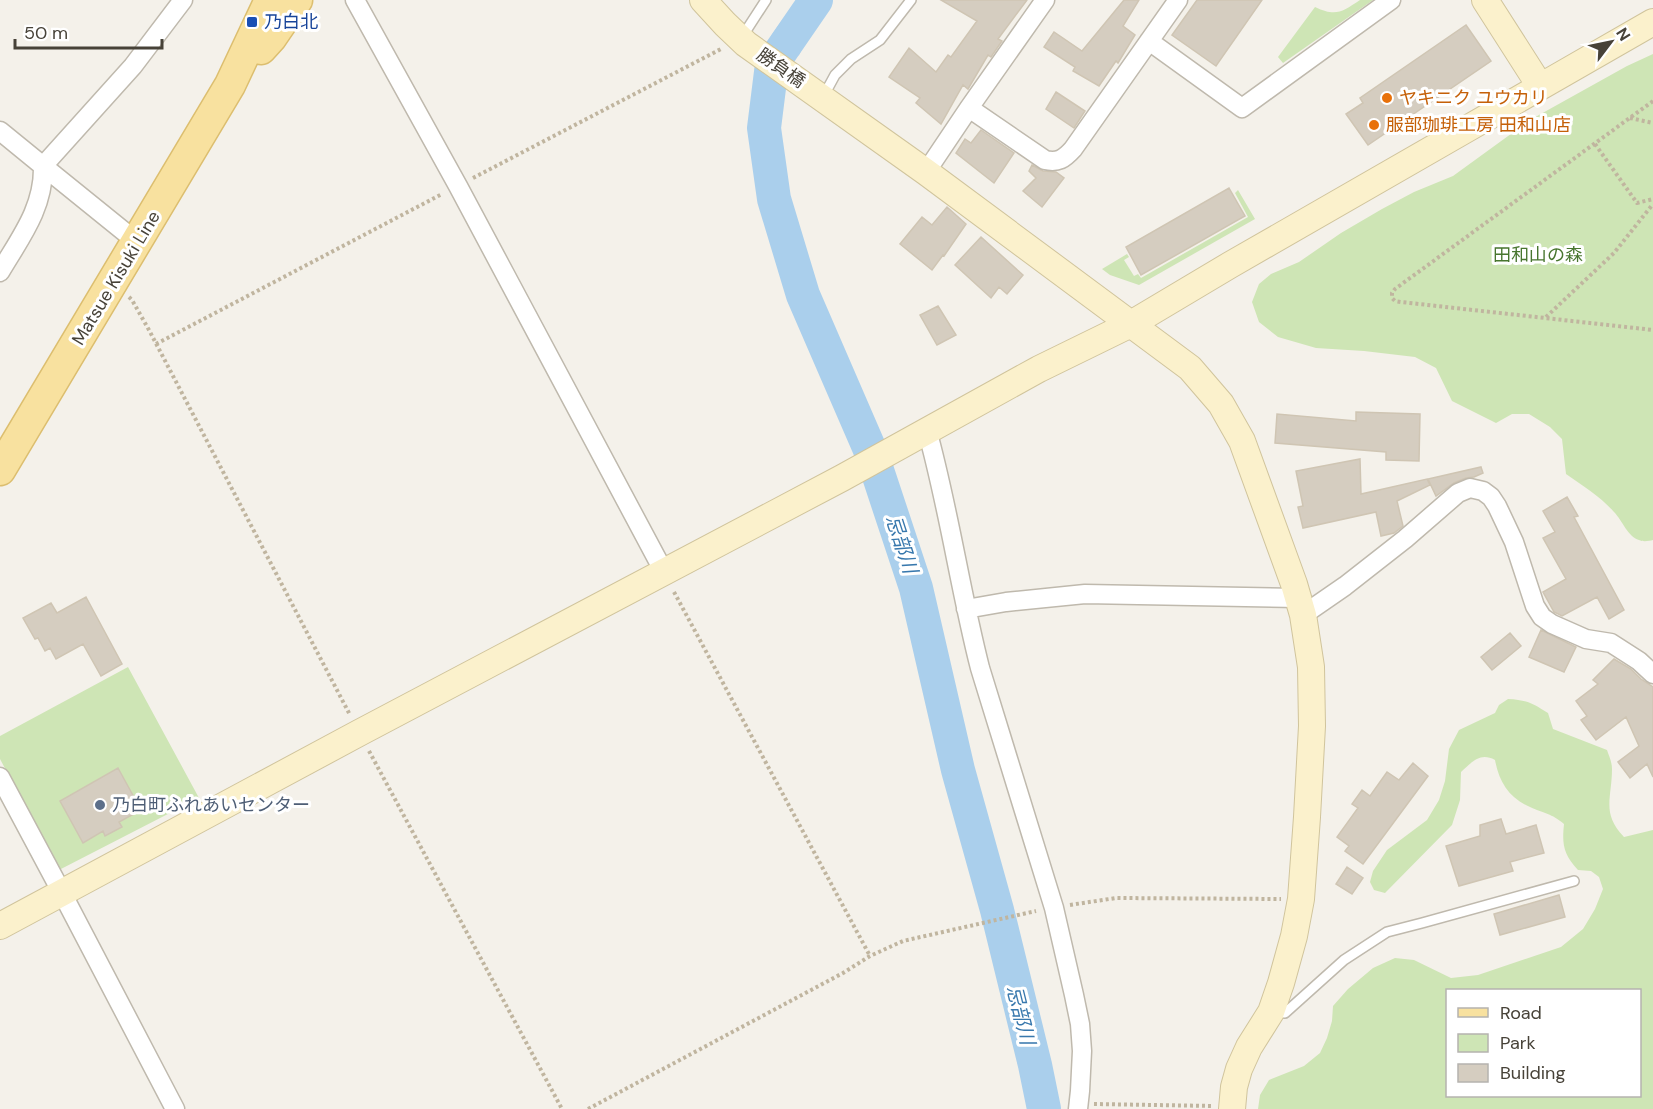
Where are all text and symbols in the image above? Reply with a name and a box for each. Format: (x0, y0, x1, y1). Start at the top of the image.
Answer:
place label: 乃白北 (264, 10, 318, 34)
scale bar (15, 12, 162, 50)
north arrow (1581, 12, 1641, 72)
marker: 乃白北 (245, 15, 259, 29)
text: 50 m (24, 21, 68, 45)
text: N (1611, 24, 1635, 45)
street label: 勝負橋 (752, 43, 810, 93)
place label: ヤキニク ユウカリ (1399, 86, 1548, 110)
marker: ヤキニク ユウカリ (1380, 91, 1394, 105)
place label: 服部珈琲工房 田和山店 (1386, 113, 1571, 137)
marker: 服部珈琲工房 田和山店 (1367, 118, 1381, 132)
street label: Matsue Kisuki Line (66, 206, 166, 350)
park label: 田和山の森 (1493, 243, 1583, 267)
water label: 忌部川 (880, 511, 924, 578)
place label: 乃白町ふれあいセンター (112, 793, 310, 817)
marker: 乃白町ふれあいセンター (93, 798, 107, 812)
water label: 忌部川 (1001, 983, 1041, 1049)
legend (1446, 989, 1641, 1097)
text: Road (1500, 1001, 1542, 1025)
text: Park (1500, 1031, 1536, 1055)
text: Building (1500, 1061, 1565, 1085)

